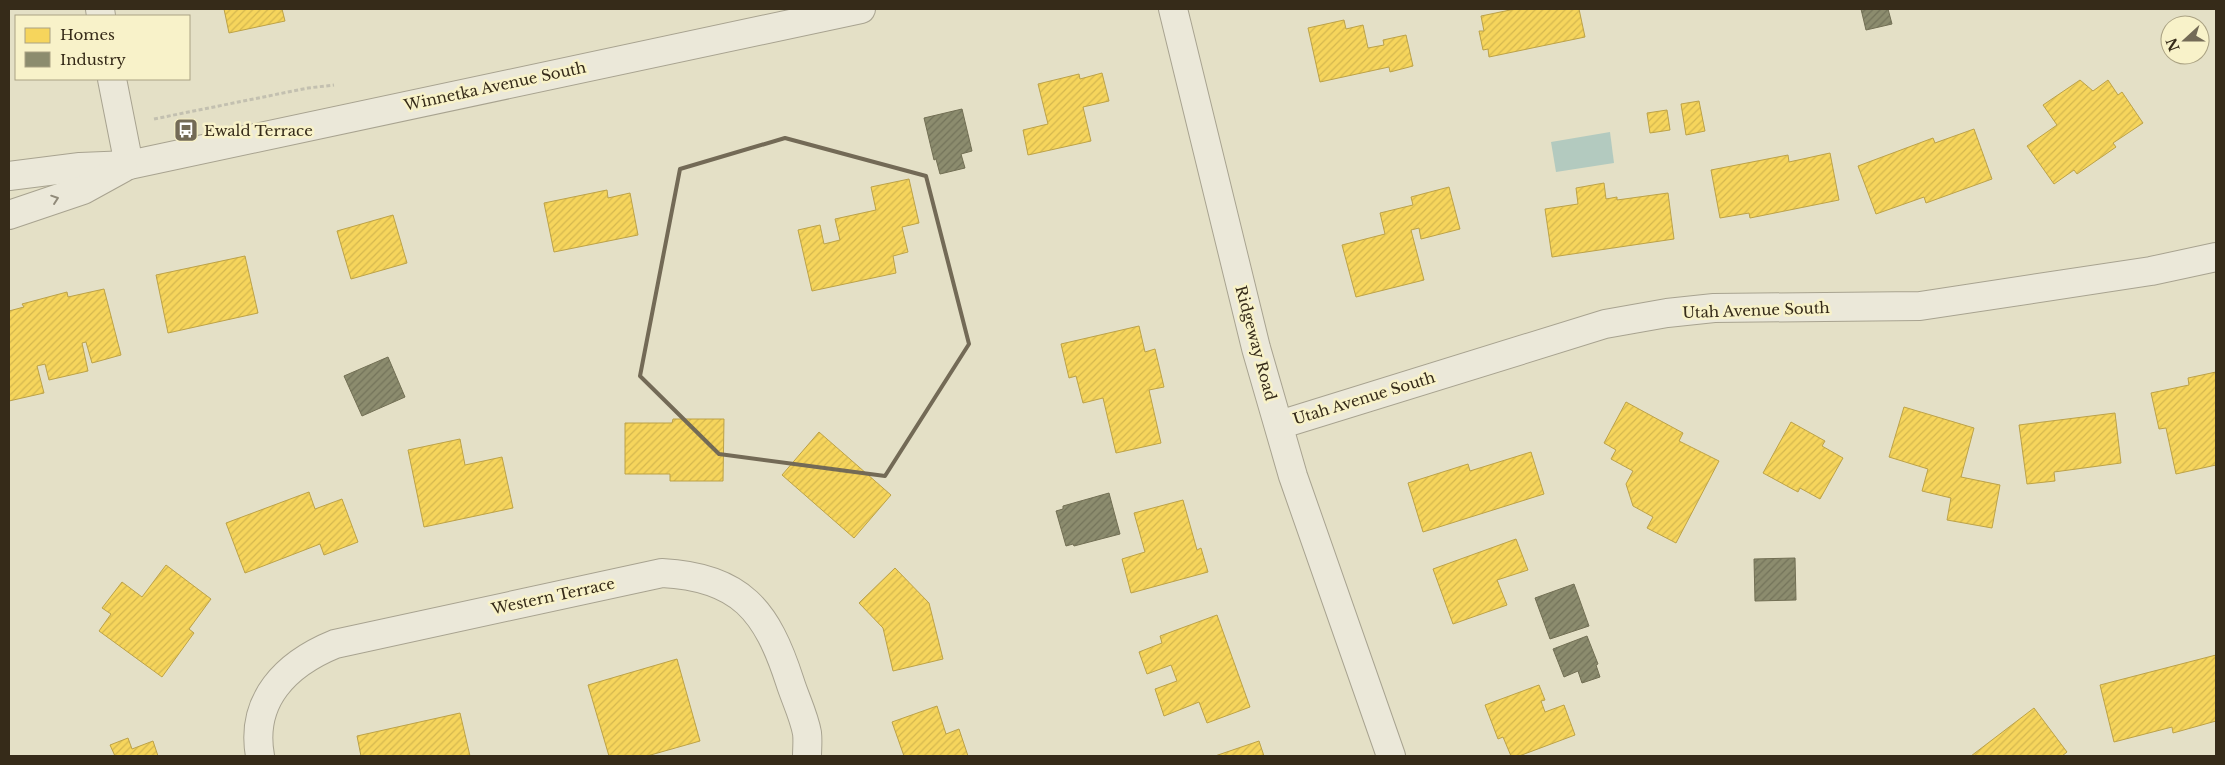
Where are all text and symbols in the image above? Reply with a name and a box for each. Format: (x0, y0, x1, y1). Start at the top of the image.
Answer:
legend (15, 15, 190, 80)
north arrow (2160, 15, 2210, 65)
text: Homes (60, 25, 115, 44)
text: N (2162, 35, 2184, 54)
text: Industry (60, 50, 126, 69)
street label: Winnetka Avenue South (401, 57, 588, 115)
bus stop icon: Ewald Terrace (173, 117, 199, 143)
place label: Ewald Terrace (204, 121, 313, 140)
one-way arrow (50, 195, 59, 205)
street label: Ridgeway Road (1232, 283, 1280, 403)
street label: Utah Avenue South (1682, 298, 1830, 322)
street label: Utah Avenue South (1291, 367, 1437, 429)
street label: Western Terrace (489, 574, 616, 619)

